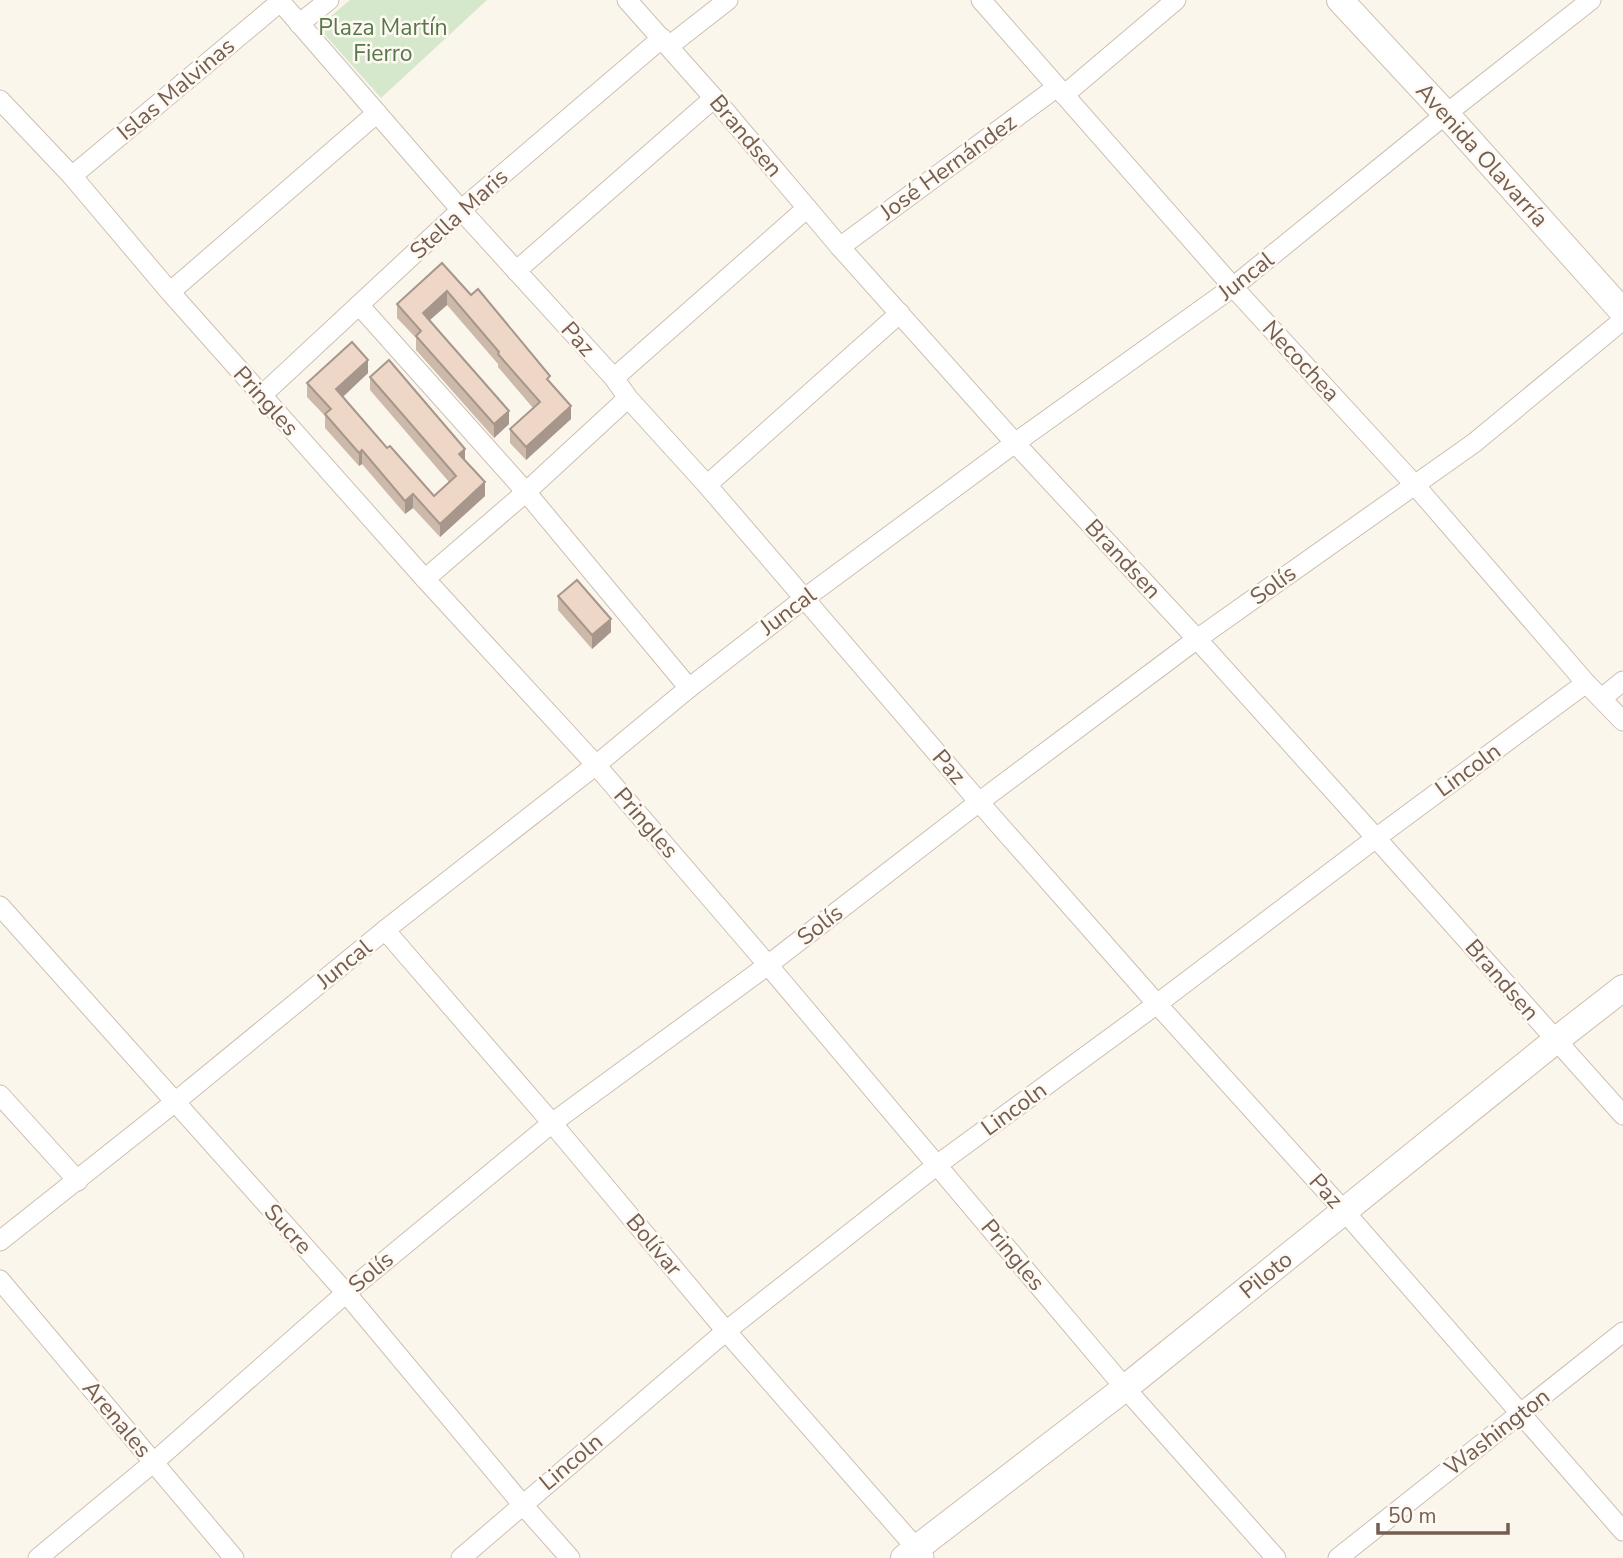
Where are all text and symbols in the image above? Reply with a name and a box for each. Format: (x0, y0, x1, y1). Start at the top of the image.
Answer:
park label: Plaza Martín Fierro (318, 12, 448, 69)
street label: Islas Malvinas (111, 31, 241, 147)
street label: Avenida Olavarría (1409, 76, 1555, 234)
street label: Brandsen (702, 88, 790, 184)
street label: José Hernández (873, 107, 1023, 228)
street label: Stella Maris (403, 162, 515, 266)
street label: Juncal (1211, 244, 1281, 308)
street label: Necochea (1255, 314, 1347, 408)
street label: Paz (554, 315, 602, 363)
street label: Pringles (226, 359, 306, 443)
street label: Brandsen (1078, 512, 1168, 606)
street label: Solís (1244, 558, 1302, 612)
street label: Juncal (753, 580, 823, 643)
street label: Lincoln (1429, 736, 1507, 804)
street label: Paz (925, 743, 973, 791)
street label: Pringles (607, 781, 685, 865)
street label: Solís (791, 897, 849, 953)
street label: Juncal (309, 932, 378, 996)
street label: Brandsen (1458, 933, 1546, 1027)
street label: Lincoln (975, 1075, 1053, 1143)
street label: Paz (1302, 1167, 1350, 1215)
street label: Sucre (257, 1197, 319, 1261)
street label: Bolívar (619, 1207, 690, 1283)
street label: Pringles (974, 1213, 1052, 1297)
street label: Solís (342, 1244, 400, 1300)
street label: Piloto (1233, 1244, 1299, 1306)
street label: Arenales (75, 1374, 159, 1464)
street label: Washington (1438, 1381, 1556, 1483)
street label: Lincoln (533, 1426, 609, 1498)
scale bar (1378, 1492, 1508, 1536)
text: 50 m (1388, 1502, 1437, 1530)

